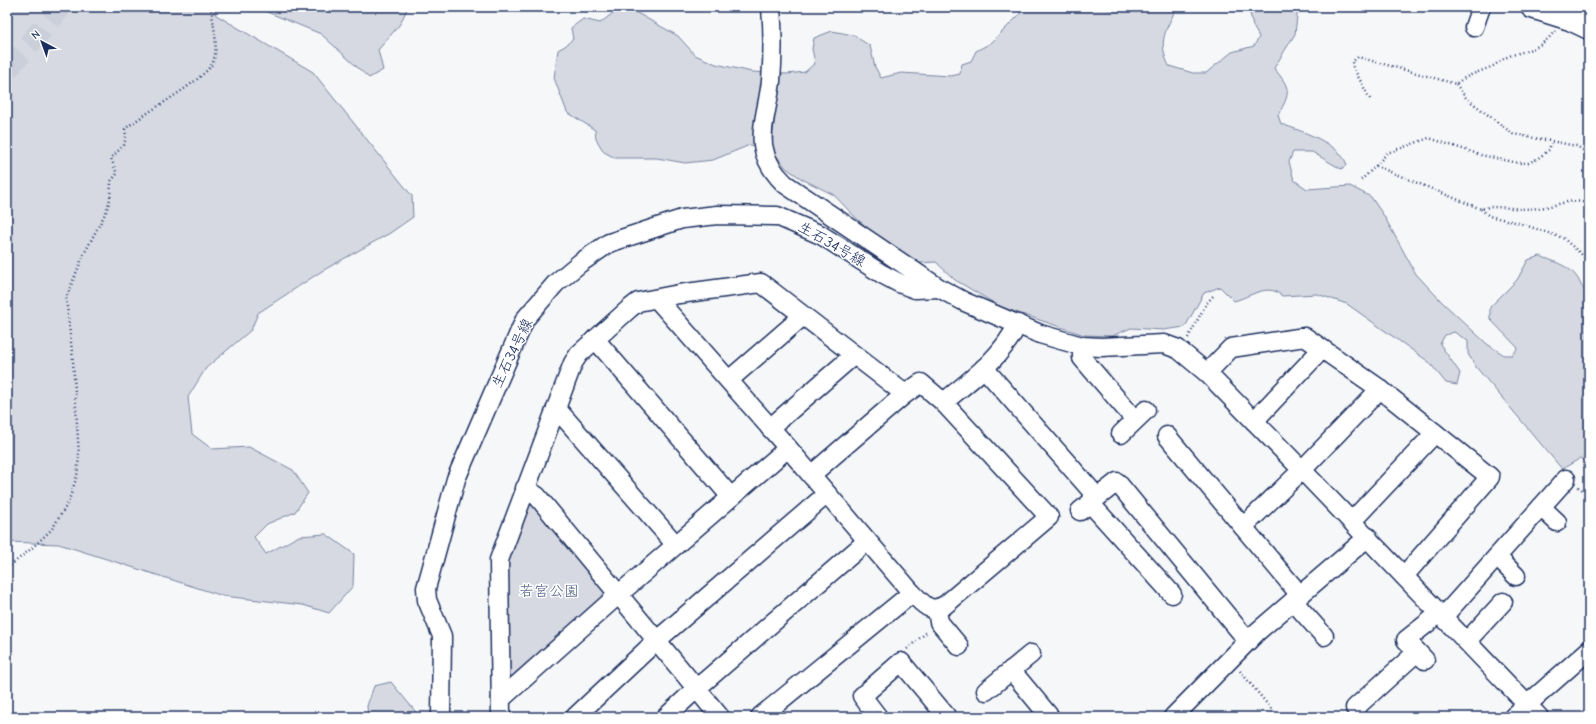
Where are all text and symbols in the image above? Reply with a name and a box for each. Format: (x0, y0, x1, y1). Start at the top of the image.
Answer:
north arrow (22, 22, 62, 62)
text: N (29, 28, 43, 42)
street label: 生石34号線 (795, 217, 869, 271)
street label: 生石34号線 (488, 315, 536, 391)
park label: 若宮公園 (519, 582, 579, 600)

